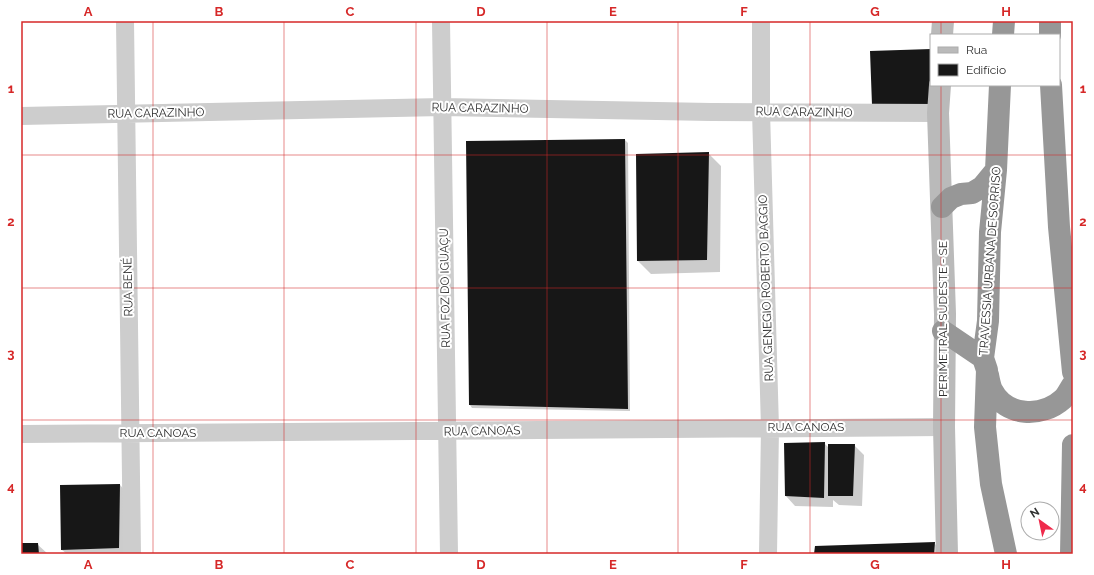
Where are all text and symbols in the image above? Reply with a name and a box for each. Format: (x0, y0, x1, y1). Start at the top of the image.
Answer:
text: A (84, 4, 93, 19)
text: B (215, 4, 224, 19)
text: C (346, 4, 355, 19)
text: D (476, 4, 486, 19)
text: E (609, 4, 617, 19)
text: F (740, 4, 748, 19)
text: G (870, 4, 880, 19)
text: H (1001, 4, 1011, 19)
legend (930, 34, 1060, 86)
text: Rua (966, 43, 987, 57)
text: Edifício (966, 63, 1006, 77)
text: 1 (8, 81, 15, 96)
text: 1 (1080, 81, 1087, 96)
street label: RUA CARAZINHO (431, 100, 529, 116)
street label: RUA CARAZINHO (755, 104, 853, 120)
street label: RUA CARAZINHO (107, 105, 205, 121)
street label: TRAVESSIA URBANA DE SORRISO (976, 166, 1004, 356)
street label: RUA GENEGIO ROBERTO BAGGIO (756, 194, 776, 382)
text: 2 (7, 214, 15, 229)
text: 2 (1079, 214, 1087, 229)
street label: RUA FOZ DO IGUAÇU (437, 228, 453, 348)
street label: PERIMETRAL SUDESTE - SE (936, 241, 950, 397)
street label: RUA BENÉ (120, 257, 136, 317)
text: 3 (7, 346, 15, 361)
text: 3 (1079, 346, 1087, 361)
street label: RUA CANOAS (768, 420, 844, 434)
street label: RUA CANOAS (443, 423, 521, 439)
street label: RUA CANOAS (120, 426, 196, 440)
text: 4 (7, 479, 15, 494)
text: 4 (1079, 479, 1087, 494)
north arrow (1020, 501, 1060, 541)
text: N (1028, 505, 1042, 521)
text: A (84, 557, 93, 572)
text: B (215, 557, 224, 572)
text: C (346, 557, 355, 572)
text: D (476, 557, 486, 572)
text: E (609, 557, 617, 572)
text: F (740, 557, 748, 572)
text: G (870, 557, 880, 572)
text: H (1001, 557, 1011, 572)

